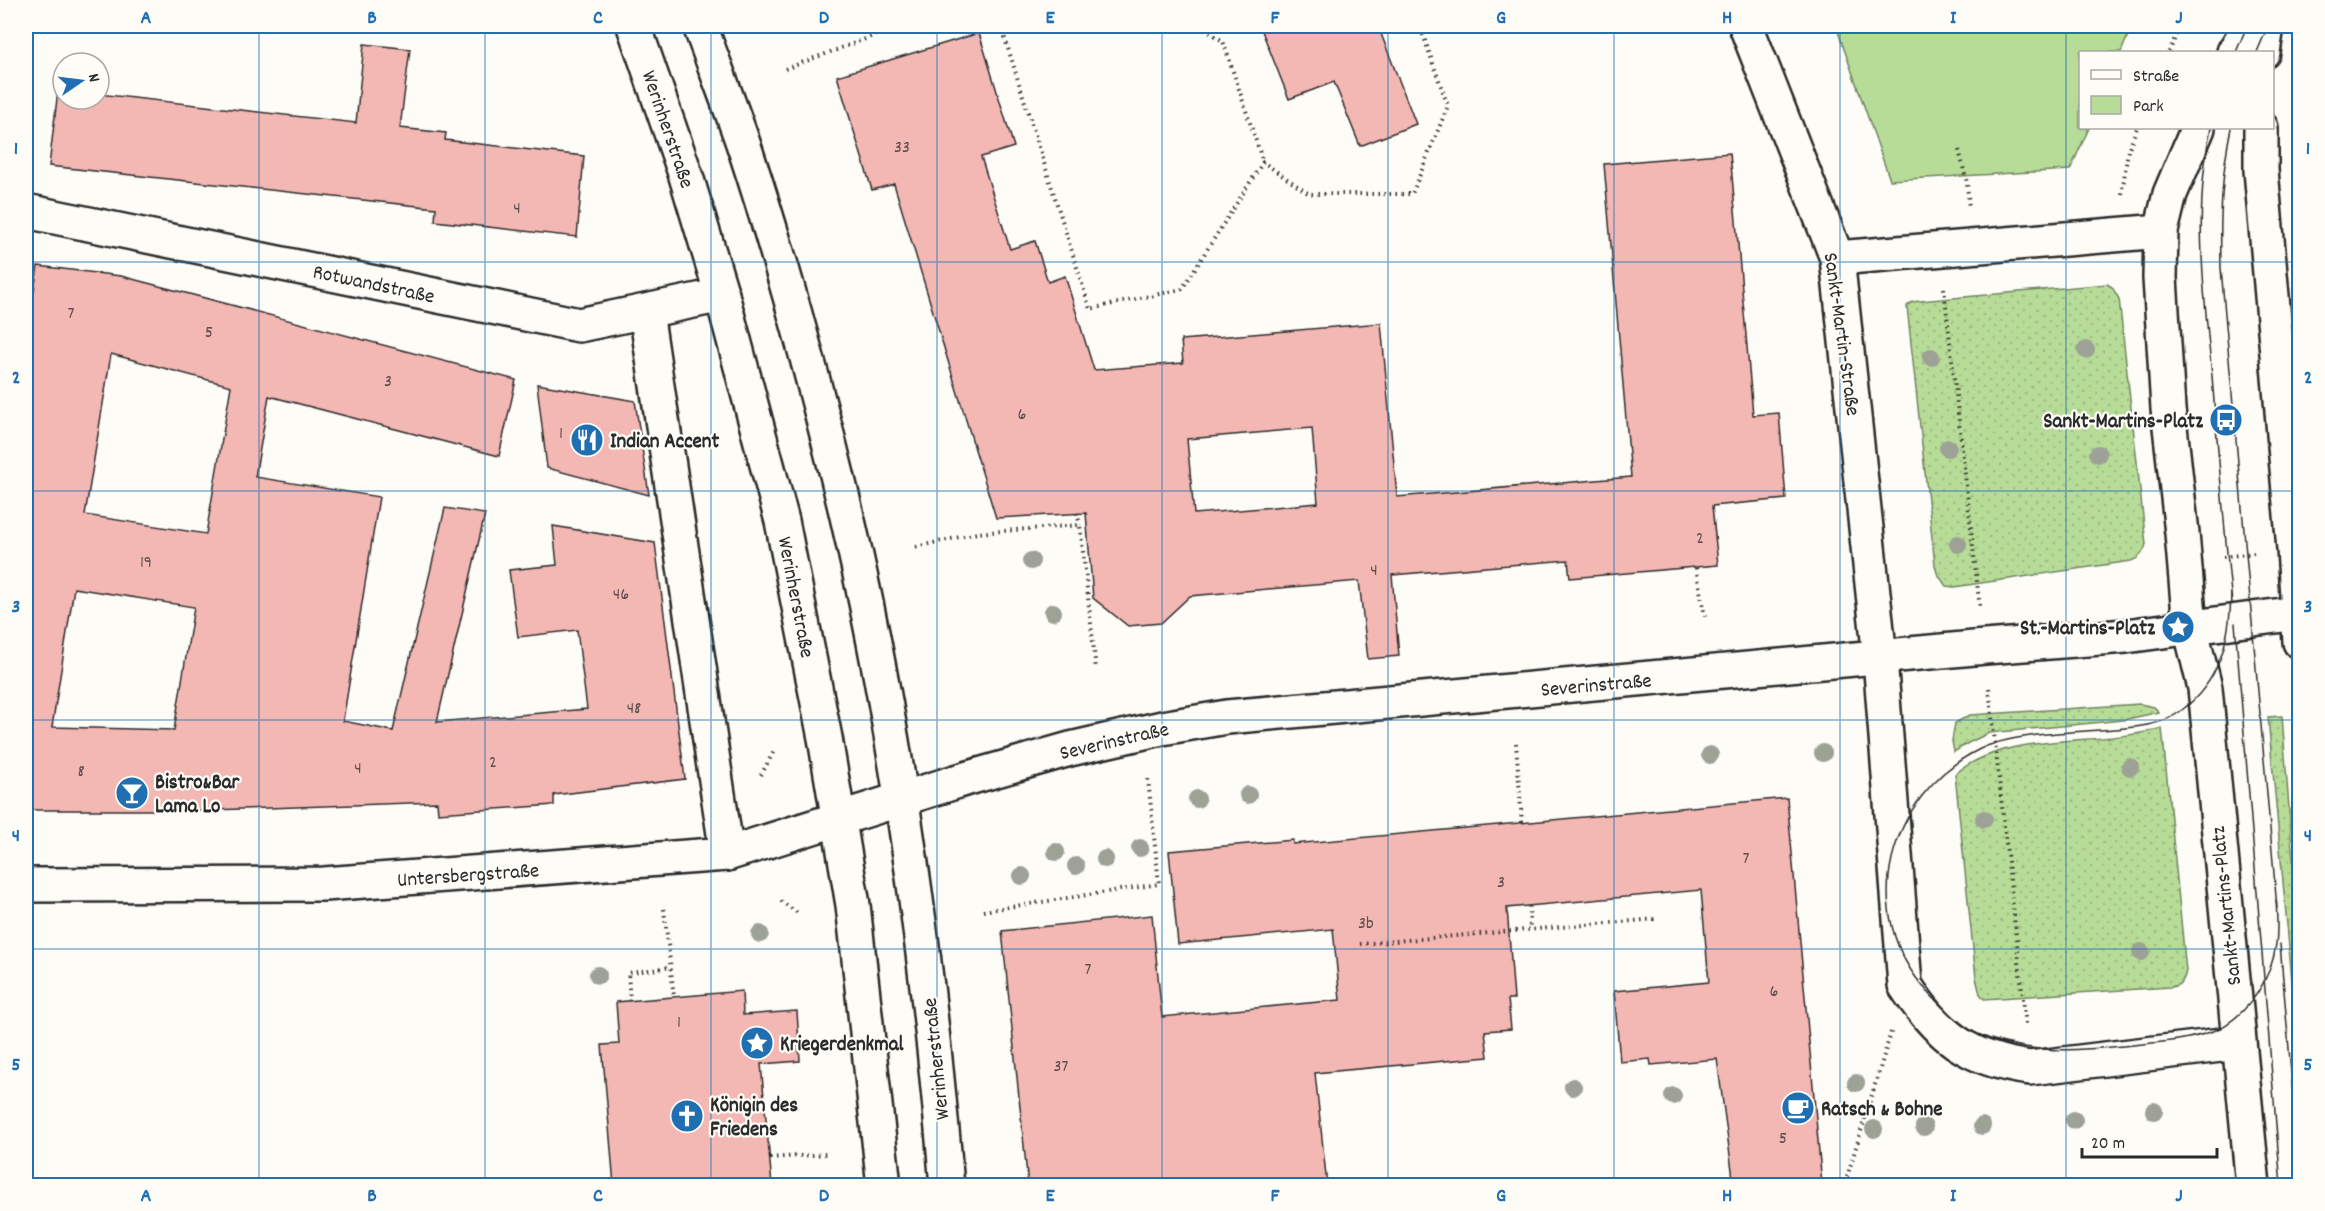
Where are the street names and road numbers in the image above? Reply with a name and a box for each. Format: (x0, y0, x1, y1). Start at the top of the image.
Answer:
street label: Werinherstraße (632, 67, 700, 193)
street label: Sankt-Martin-Straße (1814, 251, 1866, 418)
street label: Rotwandstraße (310, 258, 437, 313)
street label: Werinherstraße (768, 534, 820, 661)
street label: Severinstraße (1540, 667, 1653, 707)
street label: Severinstraße (1057, 716, 1172, 770)
street label: Sankt-Martins-Platz (2205, 825, 2251, 987)
street label: Untersbergstraße (396, 857, 540, 897)
street label: Werinherstraße (917, 996, 959, 1121)

